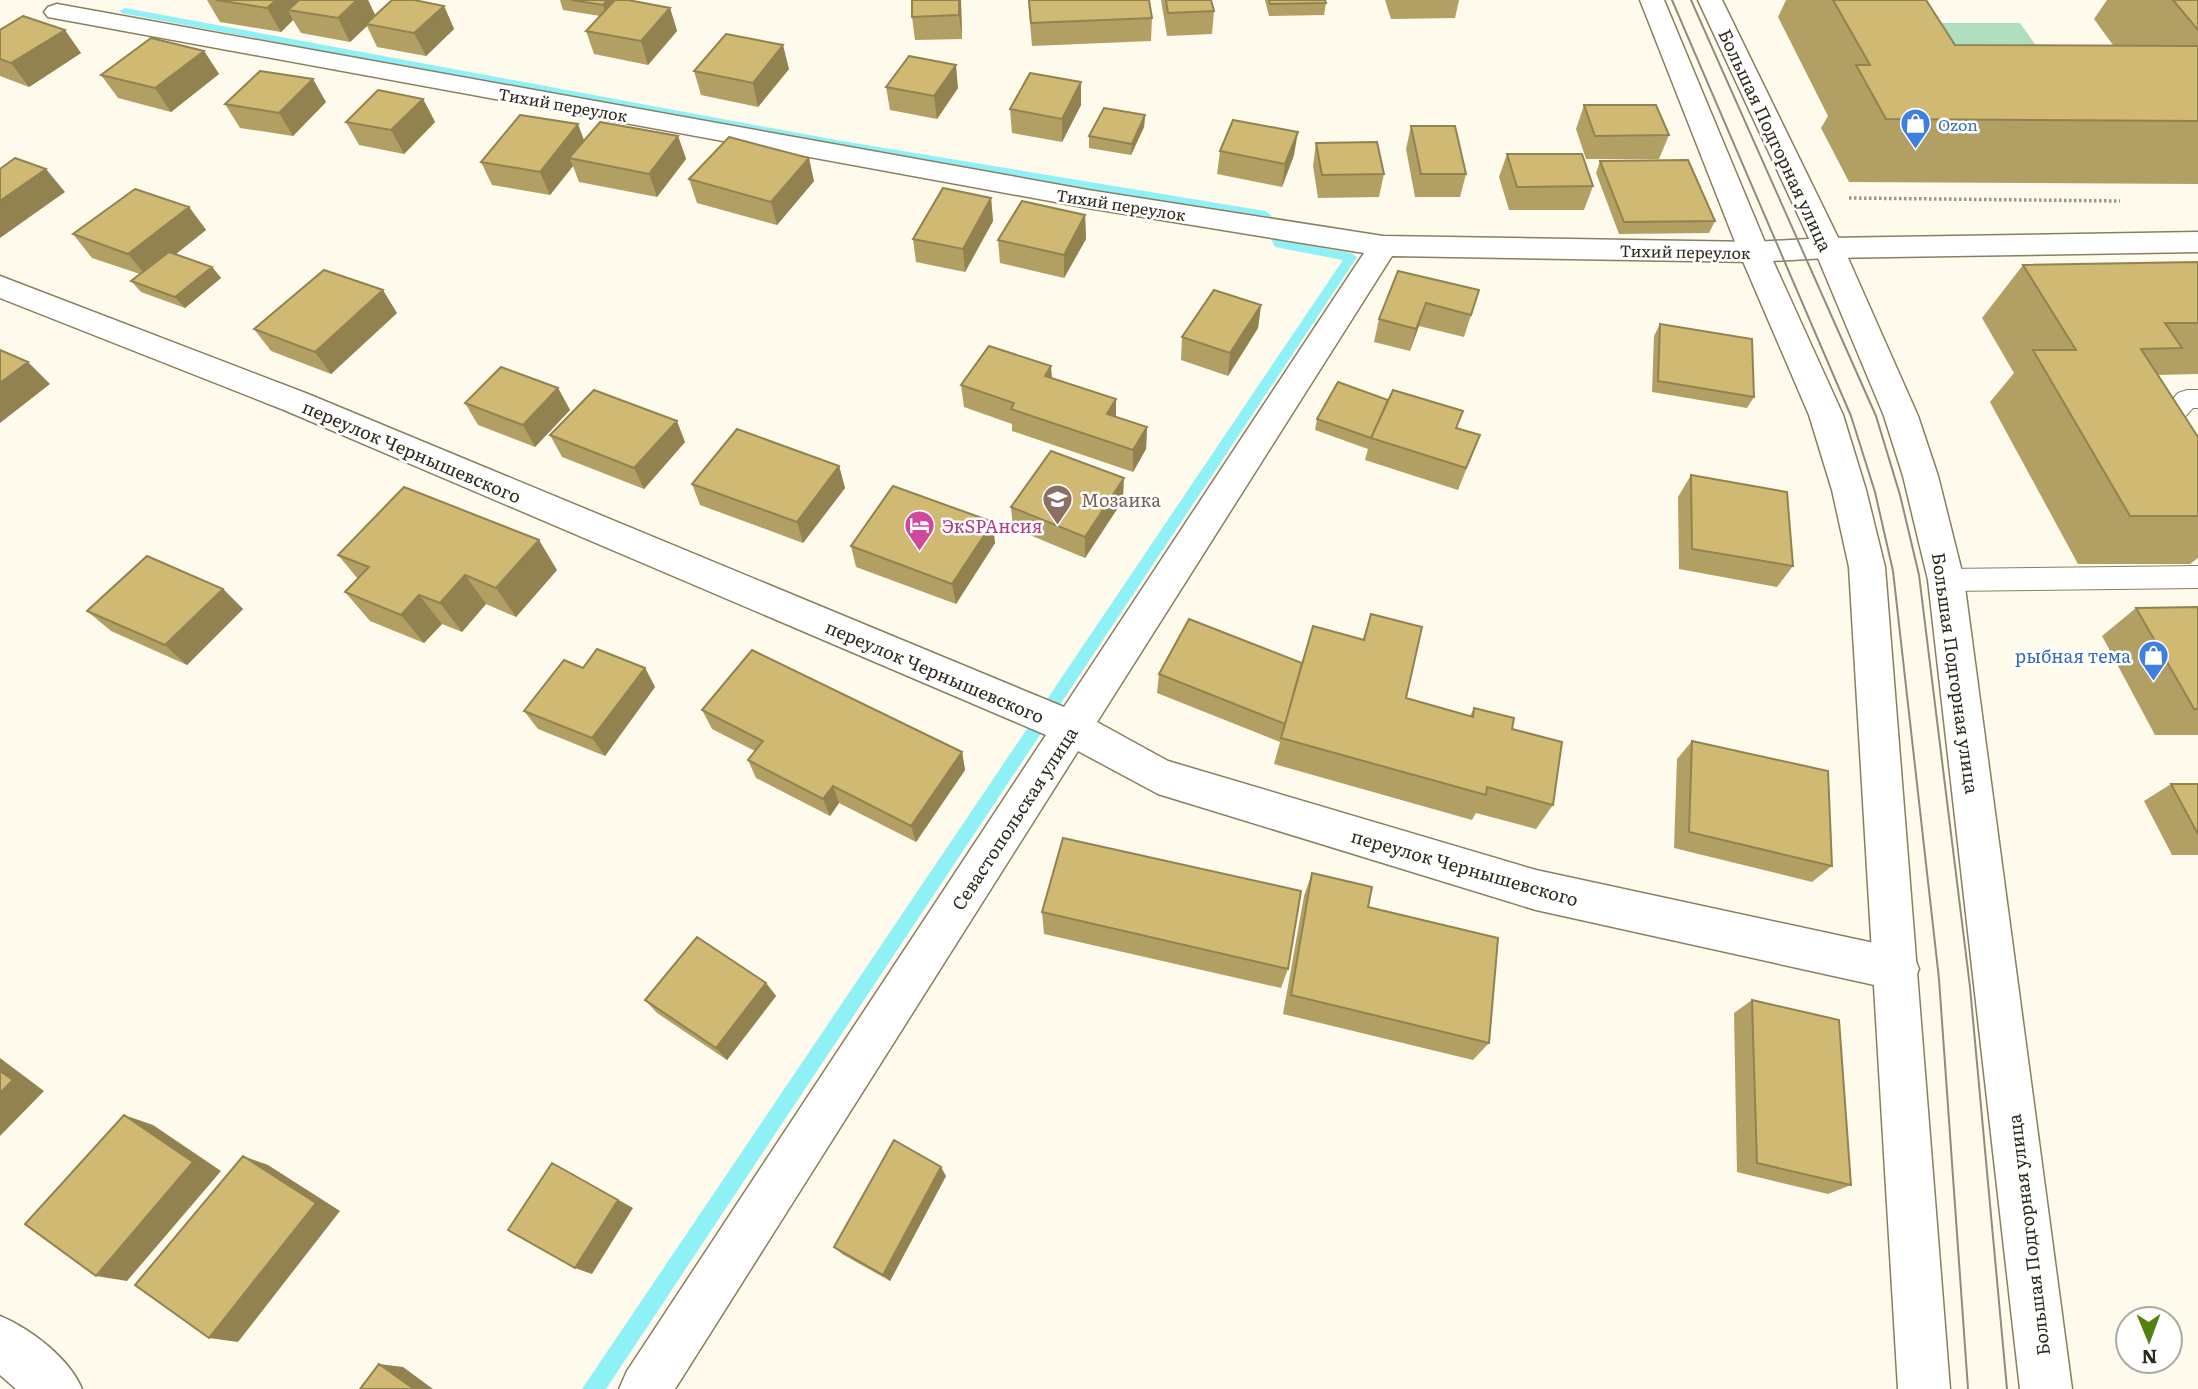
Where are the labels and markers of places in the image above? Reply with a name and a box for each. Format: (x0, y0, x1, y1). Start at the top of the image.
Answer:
shop icon: Ozon (1898, 107, 1932, 151)
place label: Ozon (1938, 112, 1978, 136)
school or university icon: Мозаика (1041, 482, 1075, 526)
place label: Мозаика (1081, 486, 1161, 513)
hotel icon: ЭкSPAнсия (902, 508, 936, 552)
place label: ЭкSPAнсия (942, 512, 1043, 539)
shop icon: рыбная тема (2137, 638, 2171, 682)
place label: рыбная тема (2015, 642, 2131, 669)

